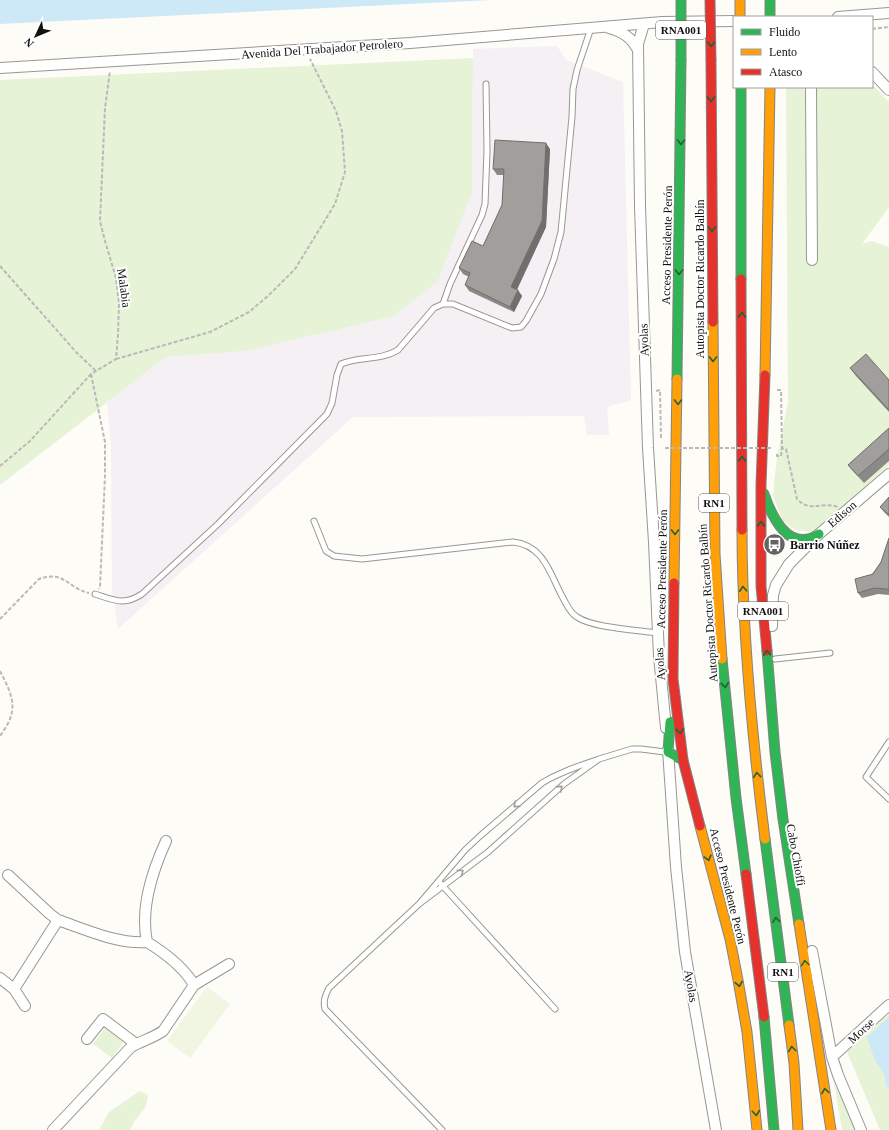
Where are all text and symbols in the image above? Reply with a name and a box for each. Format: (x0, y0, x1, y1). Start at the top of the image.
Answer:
north arrow (16, 16, 56, 56)
legend (733, 16, 873, 88)
road number: RNA001 (656, 21, 706, 39)
text: Fluido (769, 25, 800, 39)
text: N (22, 36, 36, 50)
street label: Avenida Del Trabajador Petrolero (241, 36, 403, 62)
one-way arrow (707, 41, 715, 47)
text: Lento (769, 45, 797, 59)
text: Atasco (769, 65, 802, 79)
one-way arrow (707, 96, 715, 102)
one-way arrow (676, 139, 685, 145)
street label: Acceso Presidente Perón (659, 185, 675, 305)
street label: Autopista Doctor Ricardo Balbín (693, 200, 707, 358)
one-way arrow (708, 226, 716, 232)
street label: Malabia (114, 268, 134, 309)
one-way arrow (675, 269, 683, 275)
one-way arrow (738, 312, 746, 318)
street label: Ayolas (636, 323, 652, 357)
one-way arrow (709, 356, 717, 362)
one-way arrow (674, 399, 682, 405)
one-way arrow (738, 456, 746, 462)
road number: RN1 (699, 494, 729, 512)
street label: Edison (825, 498, 859, 530)
street label: Acceso Presidente Perón (654, 509, 670, 629)
one-way arrow (757, 521, 765, 527)
street label: Autopista Doctor Ricardo Balbín (695, 523, 721, 683)
one-way arrow (671, 529, 679, 535)
bus stop icon: Barrio Núñez (762, 532, 788, 558)
place label: Barrio Núñez (790, 538, 860, 552)
one-way arrow (738, 586, 747, 592)
road number: RNA001 (738, 602, 788, 620)
street label: Ayolas (652, 647, 668, 681)
one-way arrow (762, 650, 771, 656)
one-way arrow (720, 682, 729, 688)
one-way arrow (675, 728, 684, 735)
one-way arrow (753, 772, 762, 778)
one-way arrow (555, 785, 563, 792)
one-way arrow (513, 801, 521, 808)
street label: Cabo Chioffi (784, 823, 808, 888)
street label: Acceso Presidente Perón (707, 826, 749, 946)
one-way arrow (704, 855, 712, 861)
one-way arrow (457, 869, 464, 877)
one-way arrow (772, 917, 781, 923)
one-way arrow (801, 960, 810, 966)
road number: RN1 (768, 963, 798, 981)
street label: Ayolas (681, 969, 701, 1004)
one-way arrow (734, 981, 743, 987)
street label: Morse (845, 1015, 877, 1047)
one-way arrow (788, 1046, 797, 1052)
one-way arrow (821, 1088, 830, 1095)
one-way arrow (751, 1110, 760, 1116)

